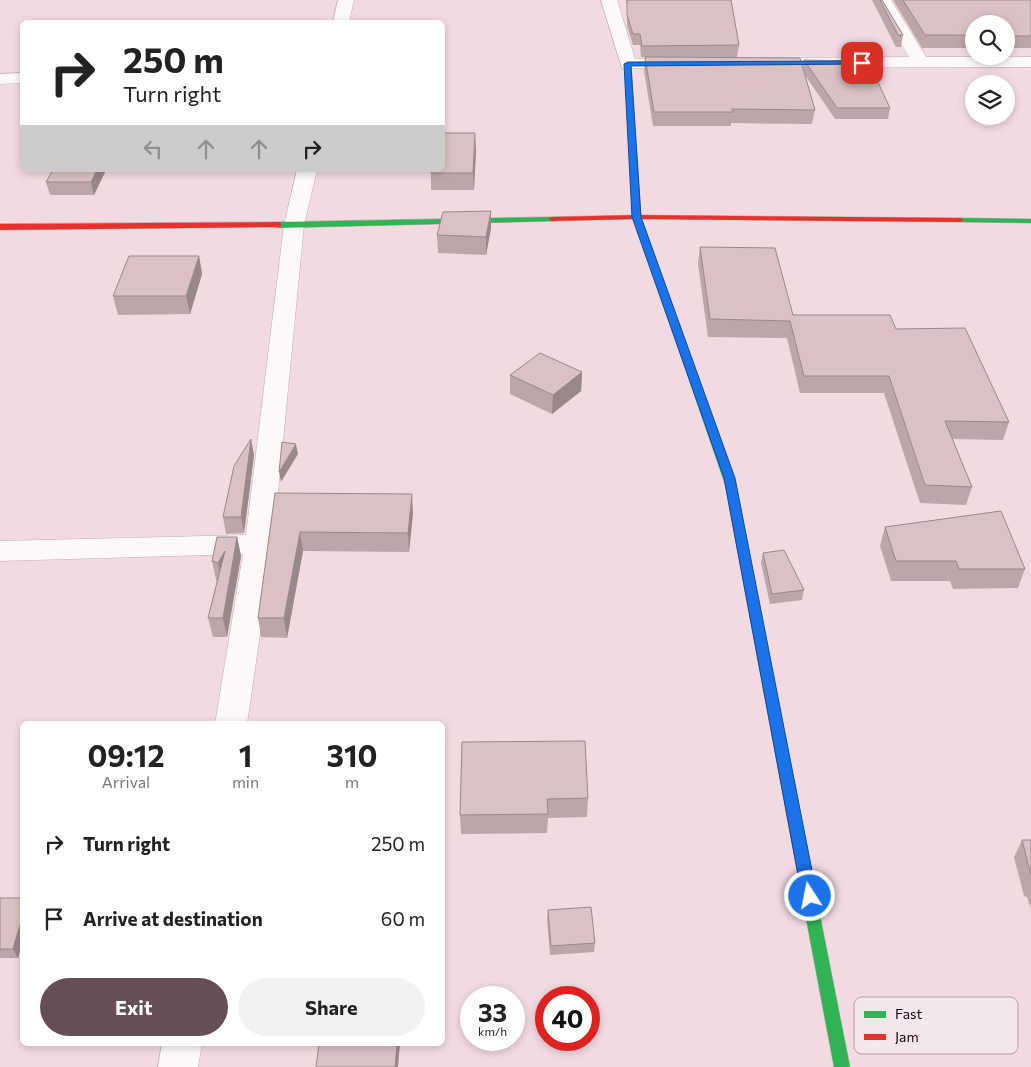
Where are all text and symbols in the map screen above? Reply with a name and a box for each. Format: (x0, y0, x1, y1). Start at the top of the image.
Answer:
map controls (965, 15, 1015, 125)
button: search (965, 15, 1015, 65)
text: 250 m (123, 37, 224, 80)
icon: right (40, 40, 105, 105)
pin (841, 42, 883, 84)
icon: arrive (848, 49, 876, 77)
button: layers (965, 75, 1015, 125)
text: Turn right (123, 80, 221, 107)
icon: left (139, 135, 167, 163)
icon: ahead (192, 135, 220, 163)
icon: ahead (245, 135, 273, 163)
icon: right (298, 135, 326, 163)
text: 09:12 (87, 736, 164, 773)
text: 1 (239, 736, 252, 773)
text: 310 (327, 736, 378, 773)
text: Arrival (102, 772, 150, 791)
text: min (232, 772, 259, 791)
text: m (345, 772, 359, 791)
icon: right (40, 830, 68, 858)
text: Turn right (83, 832, 170, 855)
text: 250 m (371, 832, 425, 855)
position arrow (783, 869, 835, 921)
icon: arrive (40, 905, 68, 933)
text: Arrive at destination (83, 907, 263, 930)
text: 60 m (381, 907, 425, 930)
button: Exit (40, 978, 228, 1036)
button: Share (238, 978, 425, 1036)
speed limit sign: 40 (535, 986, 600, 1051)
text: 33 (478, 997, 507, 1027)
legend (854, 997, 1018, 1054)
text: Fast (895, 1005, 922, 1022)
text: km/h (478, 1024, 507, 1038)
text: Jam (895, 1028, 919, 1045)

